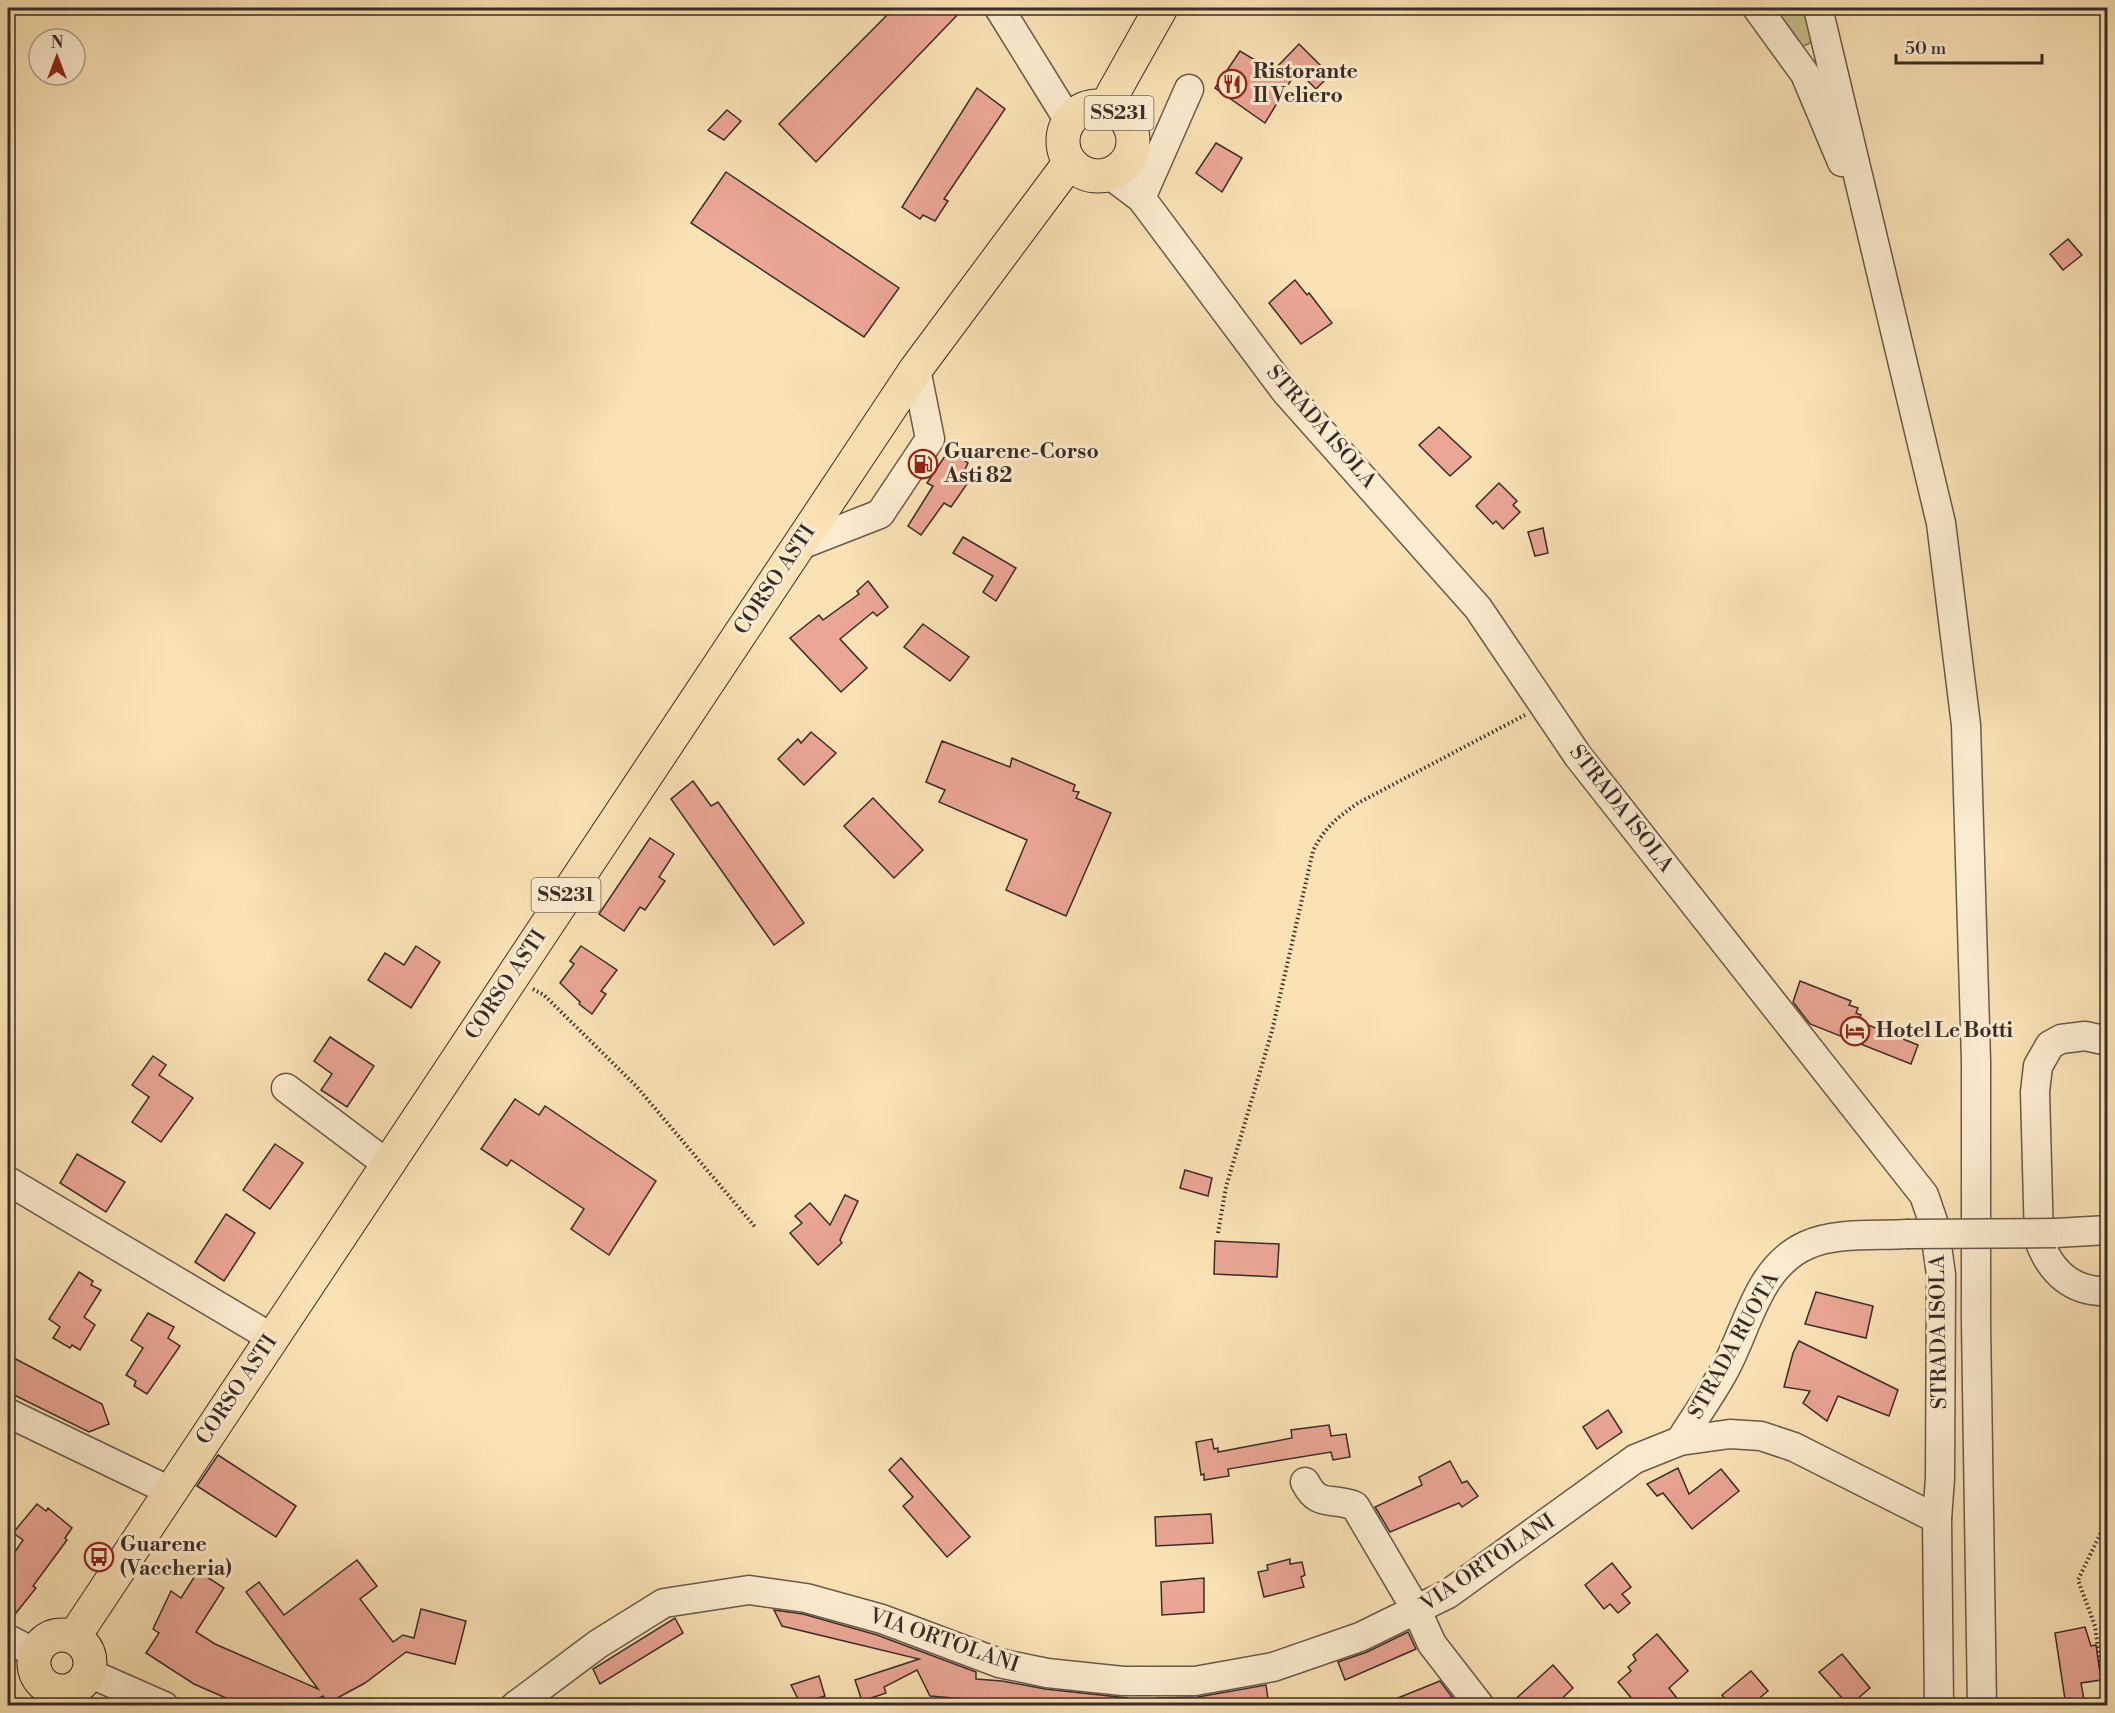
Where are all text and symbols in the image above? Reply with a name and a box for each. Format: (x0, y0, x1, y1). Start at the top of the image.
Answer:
north arrow (27, 27, 87, 87)
scale bar (1896, 27, 2042, 65)
text: N (51, 33, 64, 53)
text: 50 m (1905, 37, 1947, 60)
place label: Ristorante Il Veliero (1253, 59, 1358, 109)
restaurant icon: Ristorante Il Veliero (1216, 68, 1248, 100)
road number: SS231 (1084, 96, 1154, 130)
street label: STRADA ISOLA (1260, 360, 1382, 494)
place label: Guarene-Corso Asti 82 (943, 439, 1099, 489)
fuel station icon: Guarene-Corso Asti 82 (907, 448, 939, 480)
street label: CORSO ASTI (729, 520, 821, 640)
street label: STRADA ISOLA (1563, 740, 1679, 878)
road number: SS231 (532, 878, 600, 912)
street label: CORSO ASTI (460, 925, 552, 1045)
hotel icon: Hotel Le Botti (1839, 1015, 1871, 1047)
place label: Hotel Le Botti (1876, 1018, 2013, 1044)
street label: STRADA ISOLA (1925, 1254, 1953, 1410)
street label: STRADA RUOTA (1683, 1268, 1785, 1424)
street label: CORSO ASTI (191, 1330, 283, 1450)
street label: VIA ORTOLANI (1415, 1508, 1560, 1618)
place label: Guarene (Vaccheria) (120, 1532, 232, 1582)
bus stop icon: Guarene (Vaccheria) (83, 1541, 115, 1573)
street label: VIA ORTOLANI (865, 1603, 1022, 1679)

